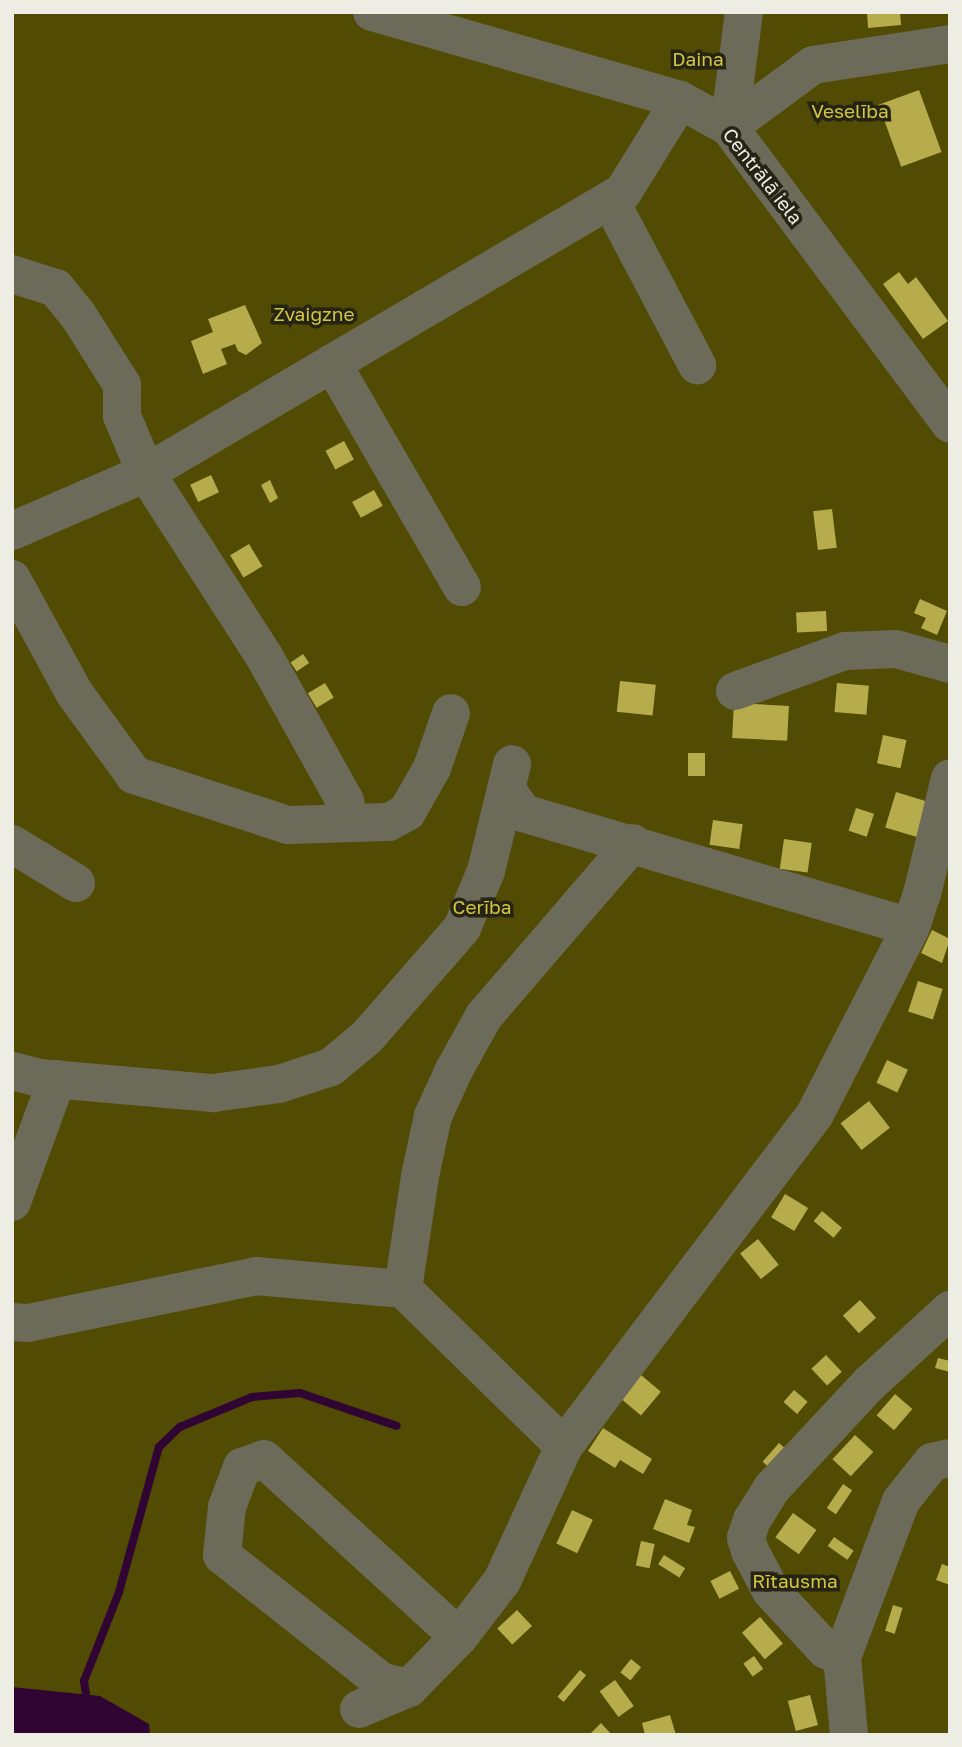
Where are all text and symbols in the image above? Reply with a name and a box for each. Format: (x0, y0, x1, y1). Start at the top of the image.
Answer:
park label: Daina (672, 48, 724, 70)
park label: Veselība (811, 100, 889, 122)
street label: Centrālā iela (718, 123, 808, 229)
park label: Zvaigzne (274, 303, 354, 325)
park label: Cerība (453, 896, 511, 918)
park label: Rītausma (752, 1570, 838, 1592)

